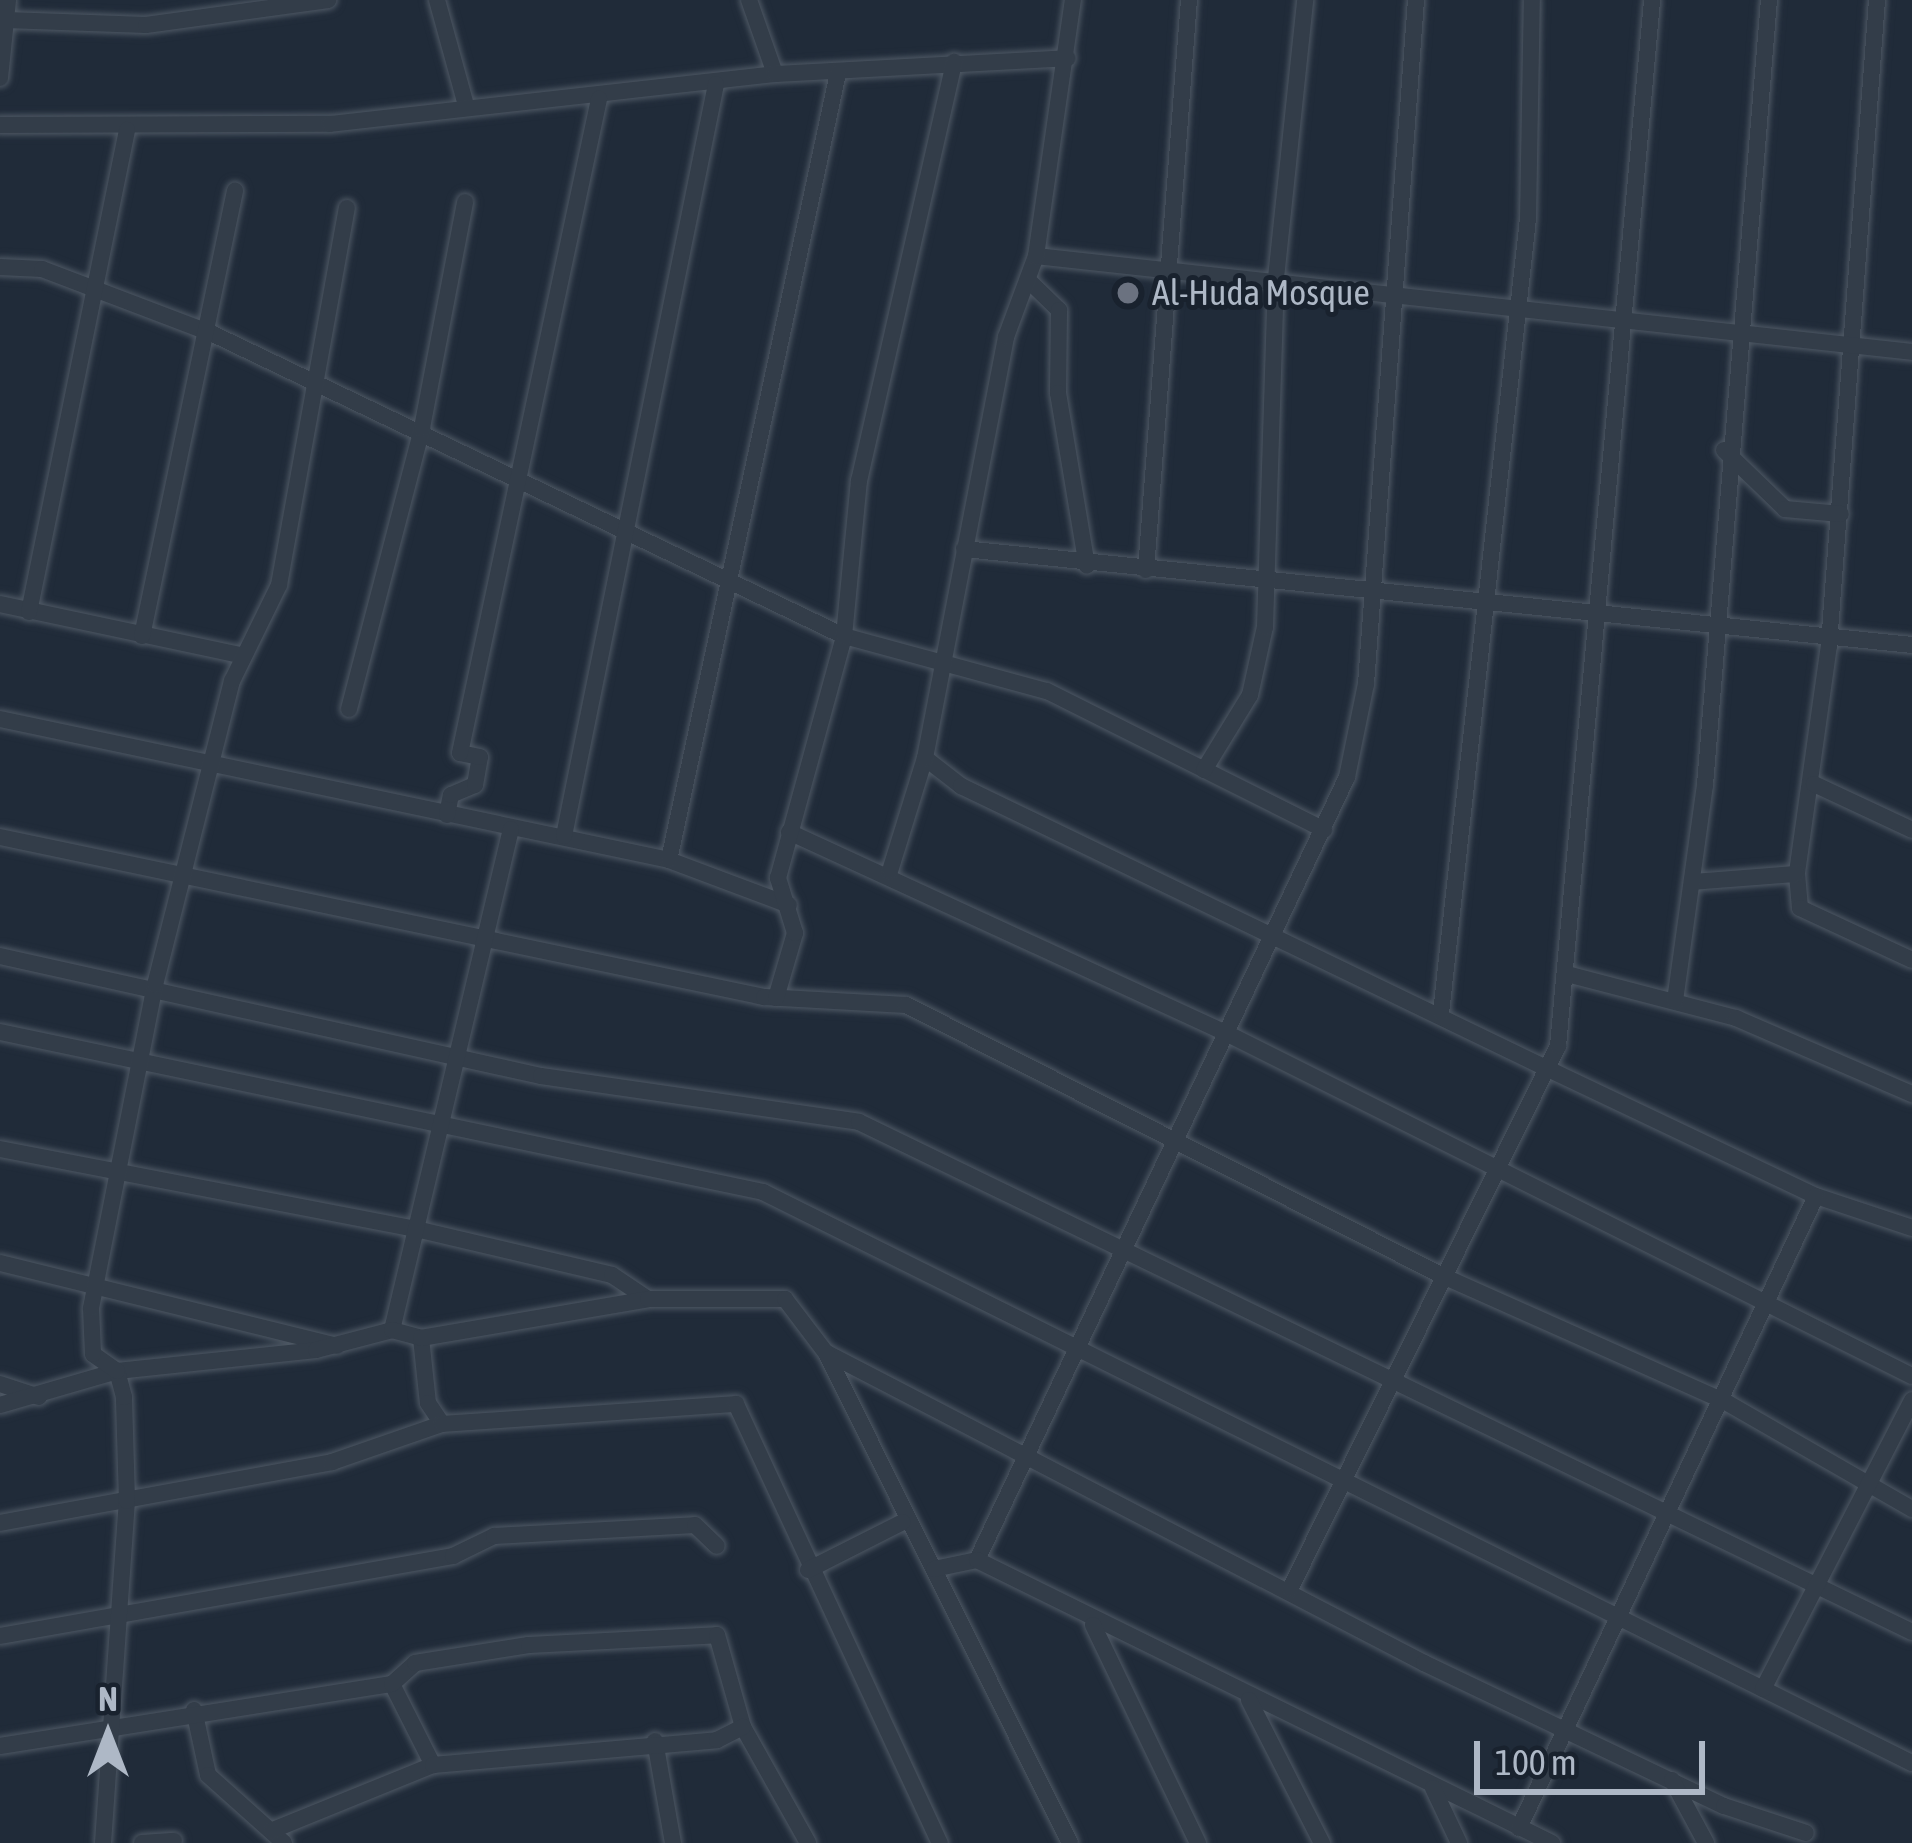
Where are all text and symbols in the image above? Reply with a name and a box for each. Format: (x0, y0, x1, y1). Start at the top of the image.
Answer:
place label: Al-Huda Mosque (1152, 271, 1370, 315)
marker: Al-Huda Mosque (1115, 280, 1141, 306)
north arrow (48, 1675, 168, 1795)
text: N (98, 1680, 118, 1718)
scale bar (1480, 1717, 1711, 1791)
text: 100 m (1495, 1741, 1577, 1783)

